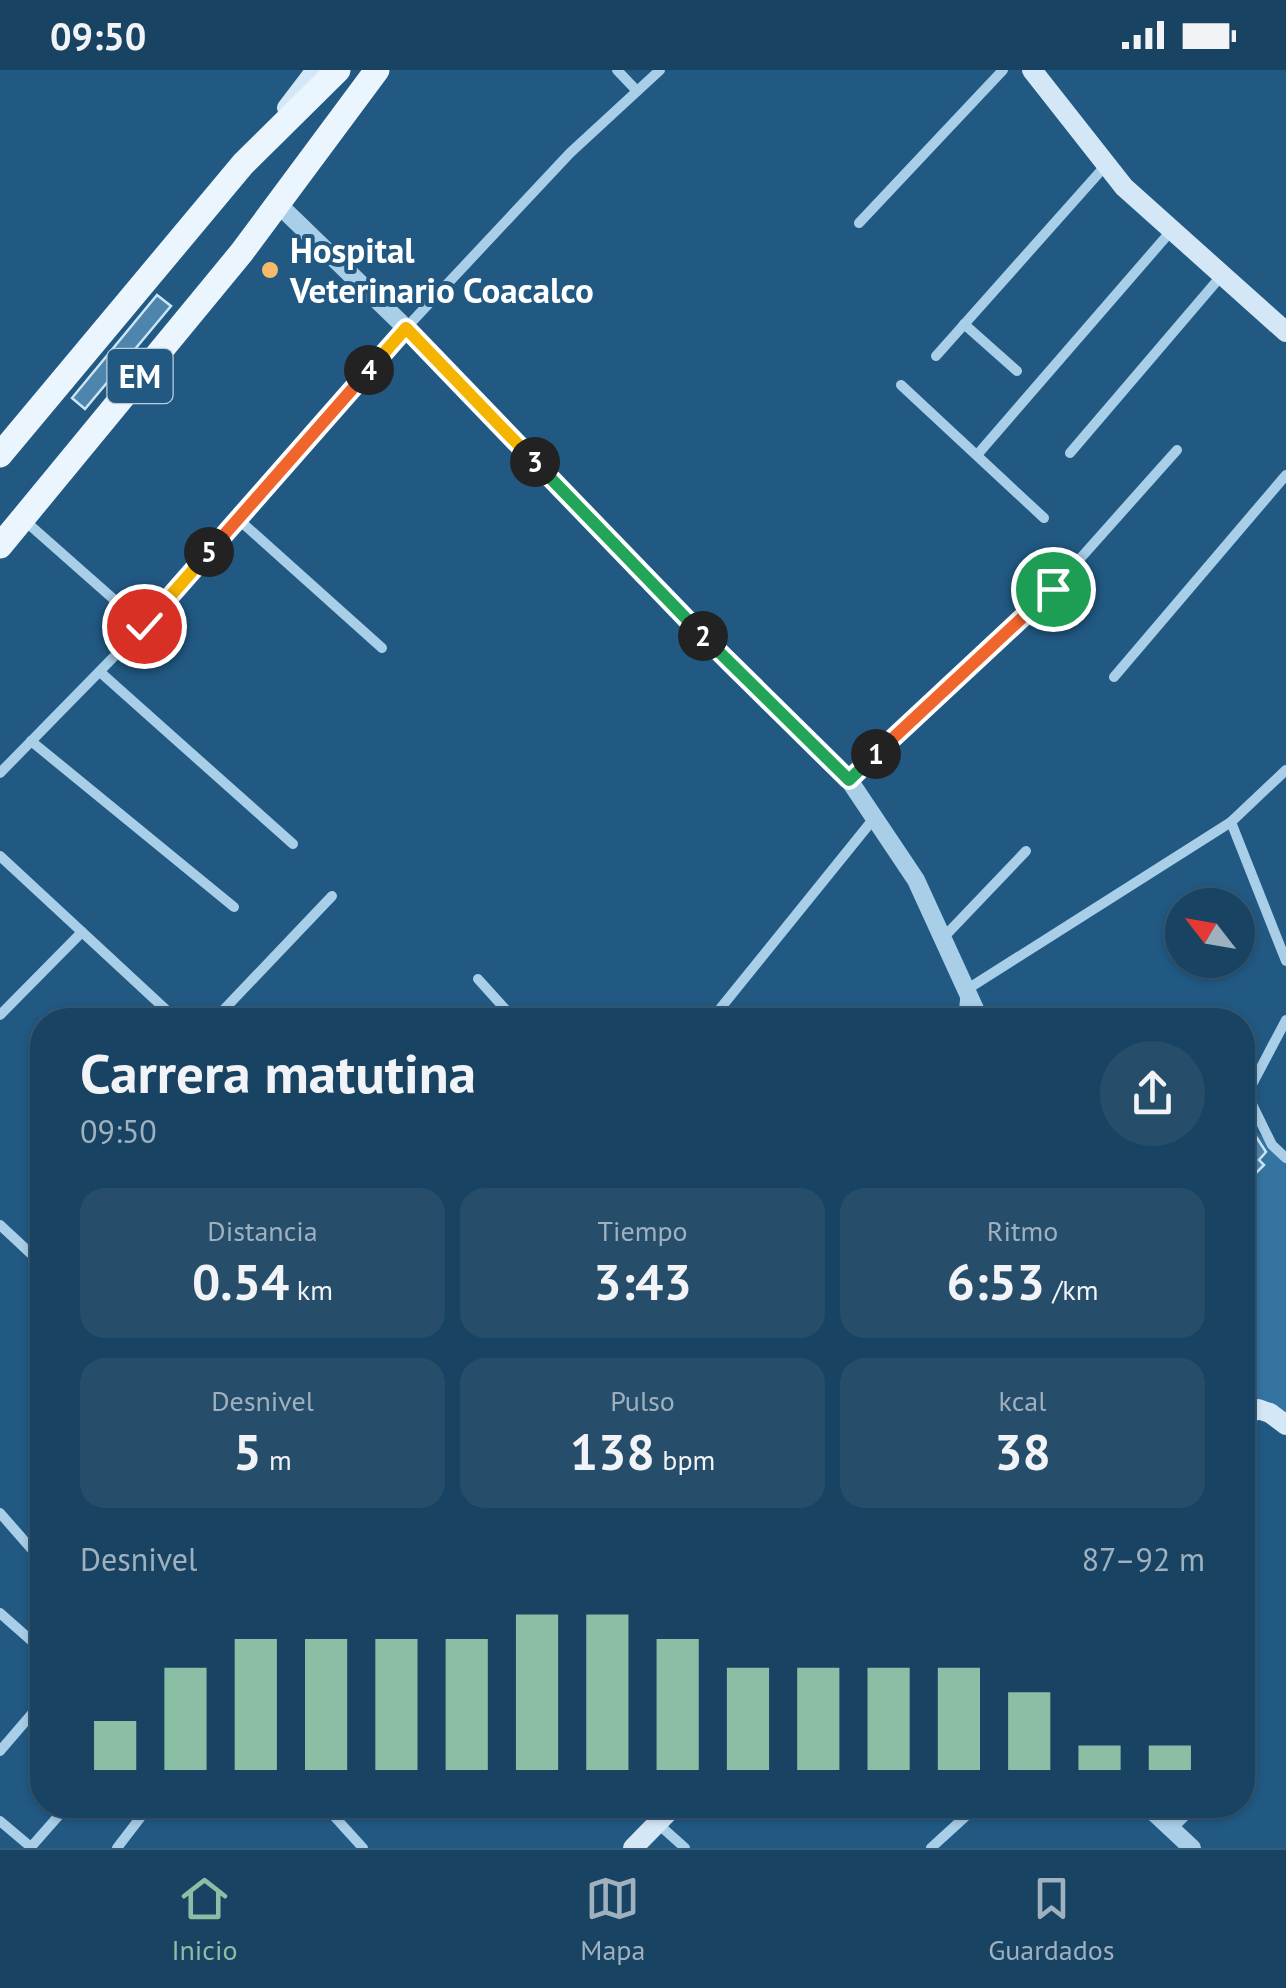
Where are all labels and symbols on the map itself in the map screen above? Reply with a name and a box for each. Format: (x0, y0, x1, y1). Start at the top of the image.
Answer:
place label: Hospital Veterinario Coacalco (289, 227, 594, 313)
marker: Hospital Veterinario Coacalco (259, 259, 281, 281)
pin: 4 (344, 345, 394, 395)
road number: EM (108, 349, 172, 403)
pin: 3 (510, 437, 560, 487)
pin: 5 (184, 527, 234, 577)
pin (1011, 547, 1096, 632)
pin (102, 584, 187, 669)
pin: 2 (678, 611, 728, 661)
pin: 1 (851, 729, 901, 779)
north arrow (1165, 888, 1255, 978)

